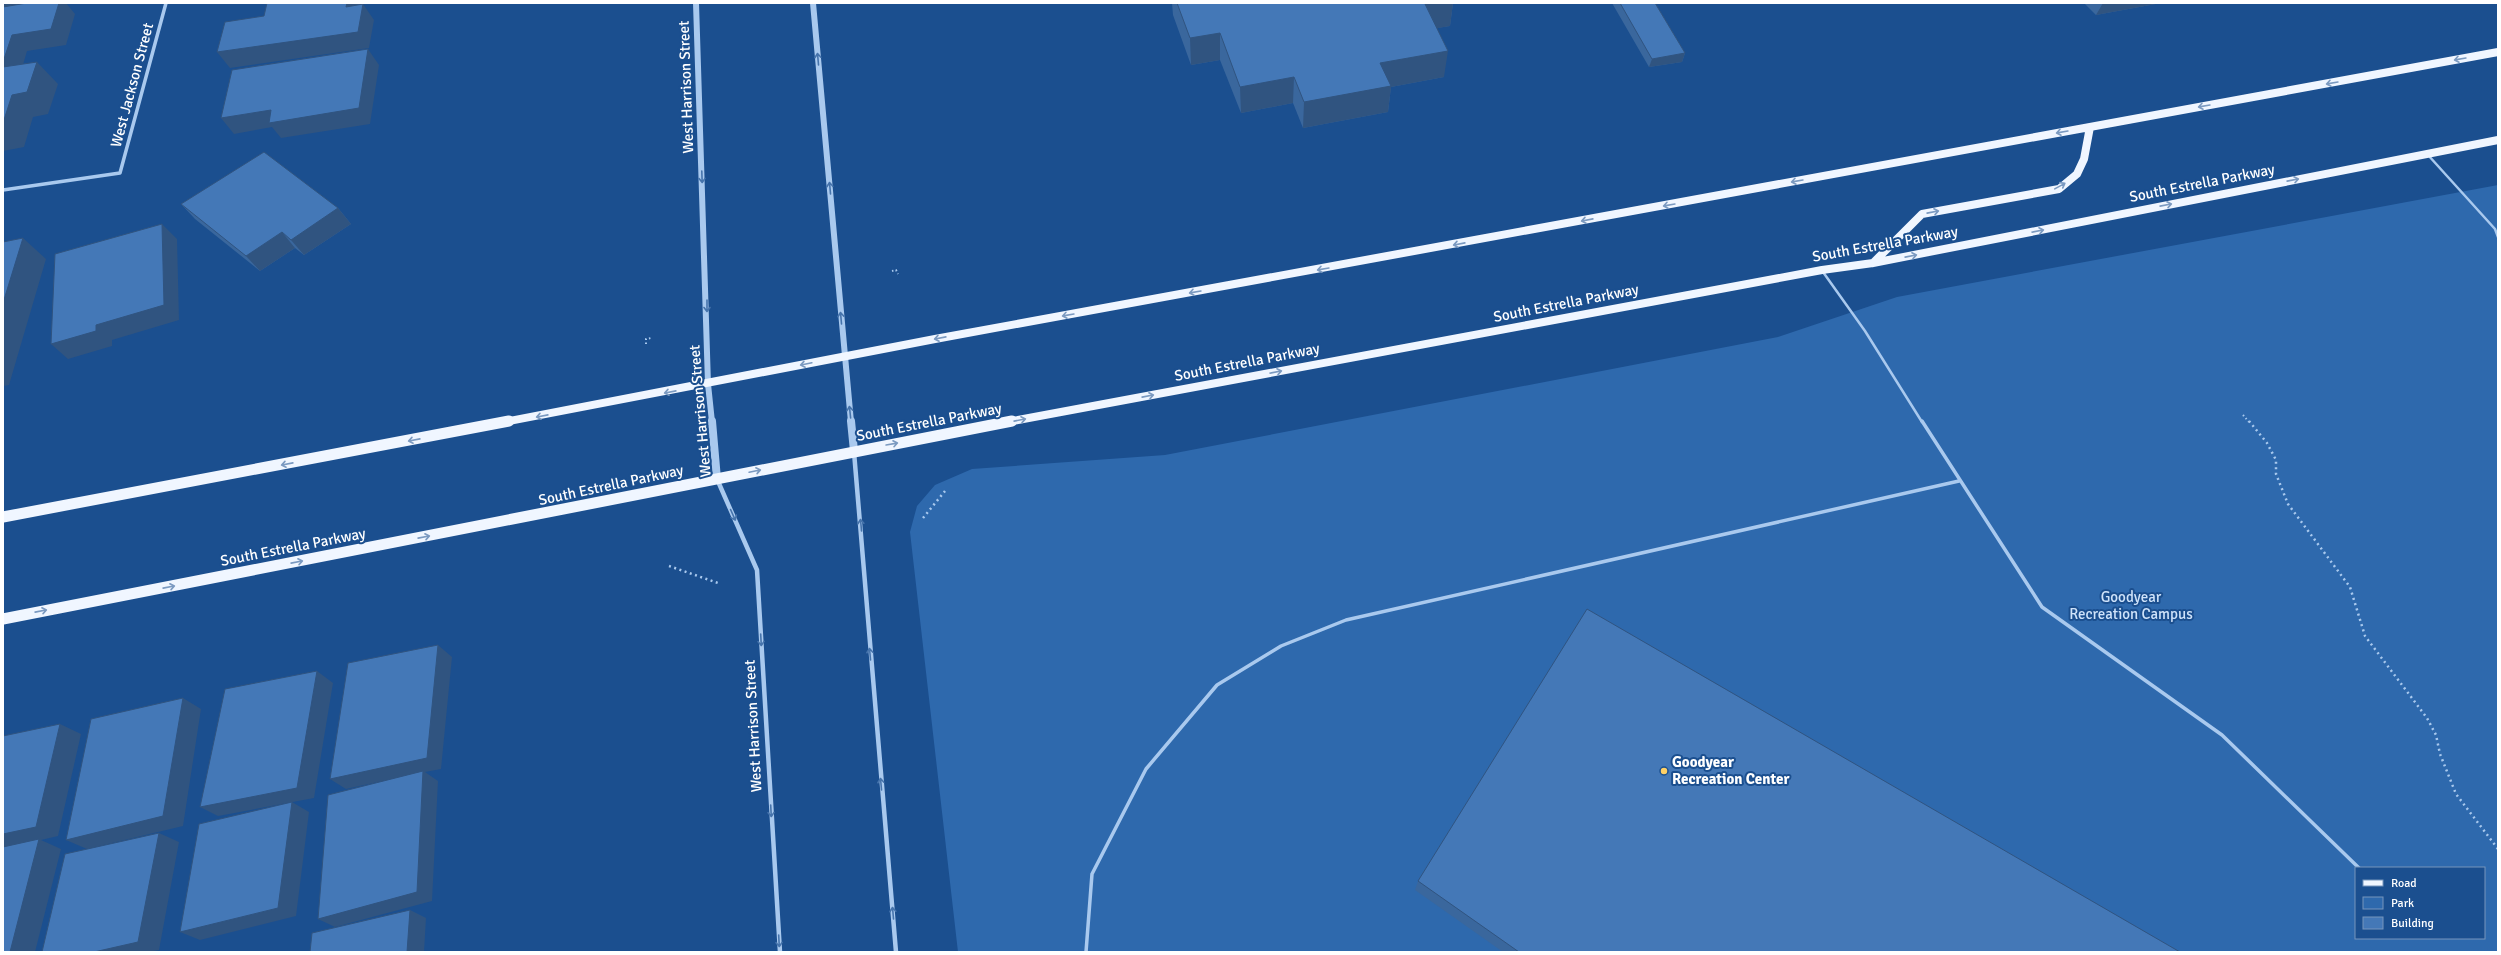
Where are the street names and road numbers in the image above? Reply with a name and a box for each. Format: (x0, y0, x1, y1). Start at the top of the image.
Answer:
street label: West Harrison Street (675, 20, 697, 154)
street label: West Jackson Street (107, 21, 157, 149)
street label: South Estrella Parkway (2128, 160, 2276, 206)
street label: South Estrella Parkway (1811, 222, 1959, 266)
street label: South Estrella Parkway (1492, 280, 1640, 326)
street label: South Estrella Parkway (1173, 339, 1321, 385)
street label: West Harrison Street (685, 344, 715, 478)
street label: South Estrella Parkway (855, 399, 1003, 445)
street label: South Estrella Parkway (537, 461, 685, 509)
street label: South Estrella Parkway (219, 524, 367, 570)
street label: West Harrison Street (741, 659, 765, 793)

